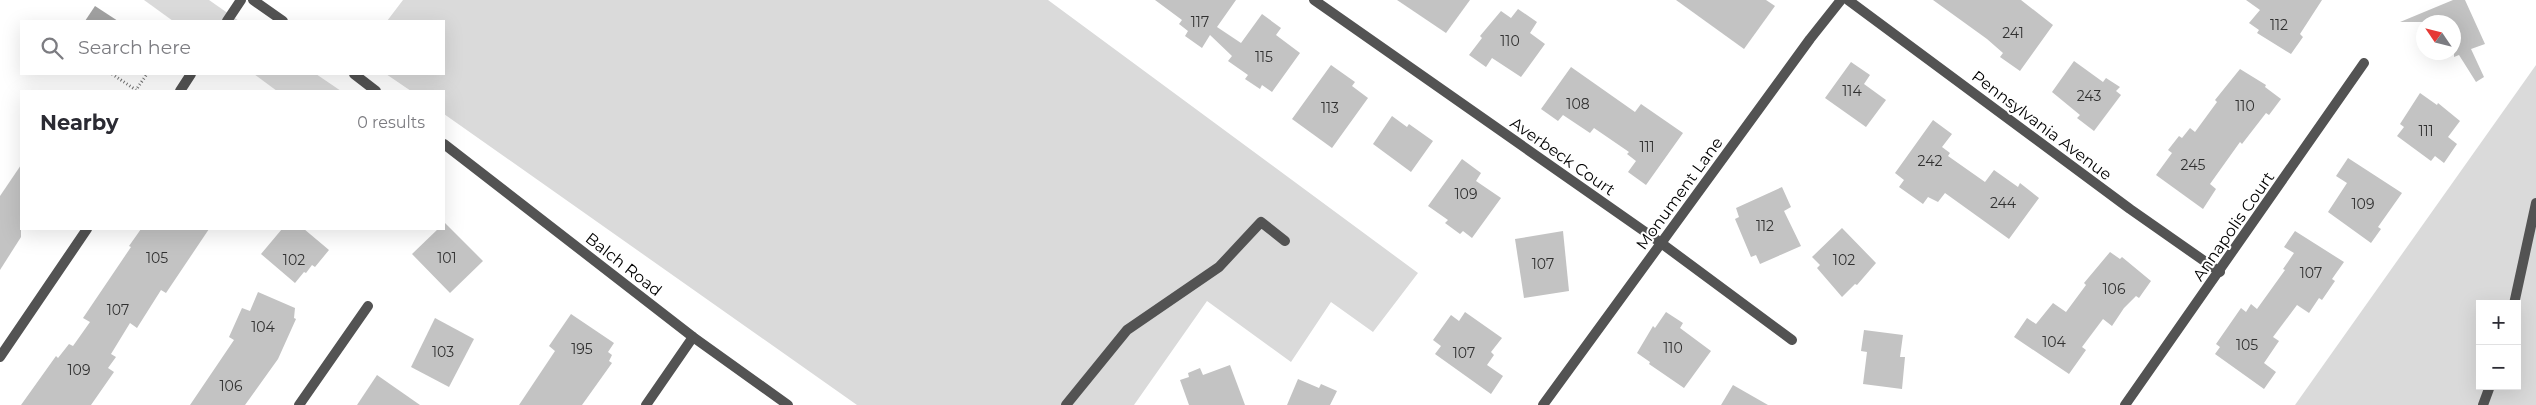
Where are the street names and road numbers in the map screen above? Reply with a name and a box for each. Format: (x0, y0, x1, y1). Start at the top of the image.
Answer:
street label: Pennsylvania Avenue (1968, 67, 2115, 184)
street label: Averbeck Court (1507, 113, 1619, 200)
street label: Monument Lane (1632, 133, 1727, 253)
street label: Annapolis Court (2189, 168, 2278, 285)
street label: Balch Road (582, 229, 666, 300)

